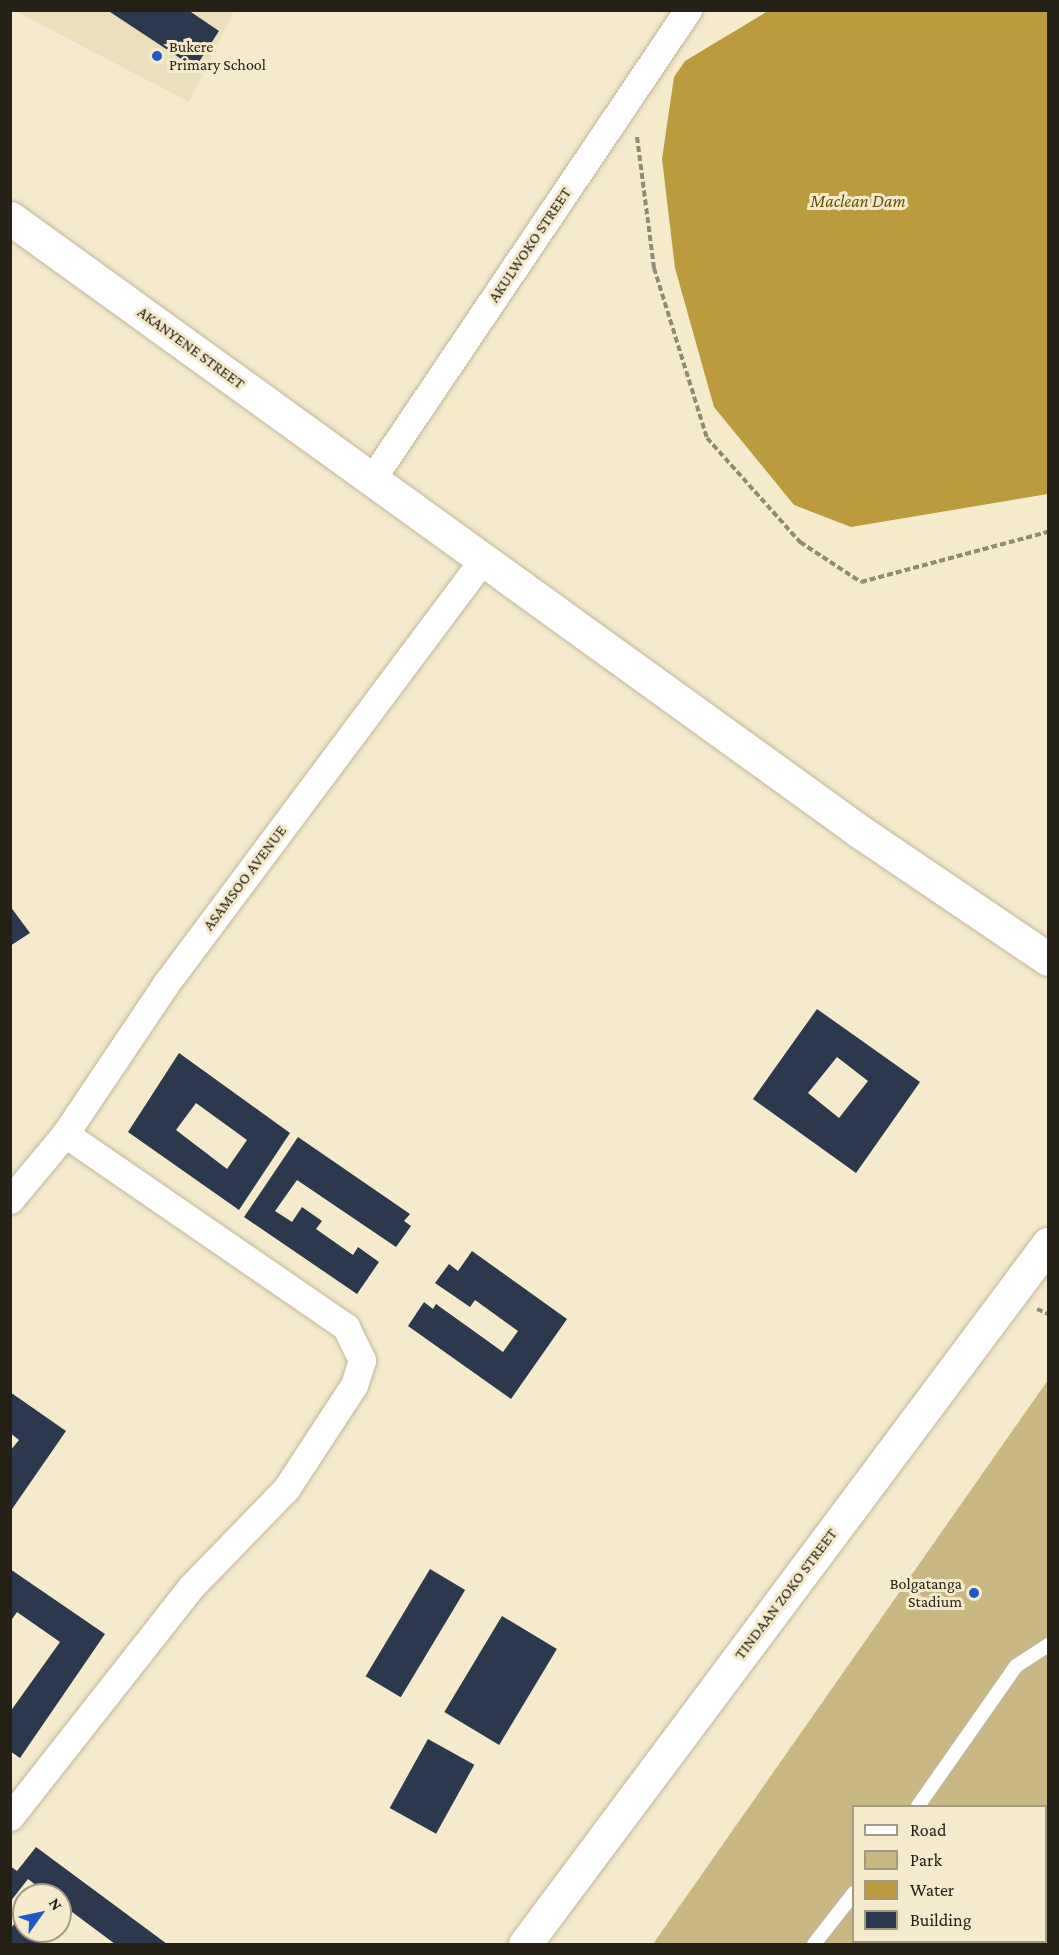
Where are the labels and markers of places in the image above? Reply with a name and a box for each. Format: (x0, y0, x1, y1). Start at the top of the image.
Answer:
place label: Bukere Primary School (169, 37, 266, 75)
marker: Bukere Primary School (150, 49, 164, 63)
place label: Bolgatanga Stadium (890, 1574, 962, 1612)
marker: Bolgatanga Stadium (967, 1586, 981, 1600)

